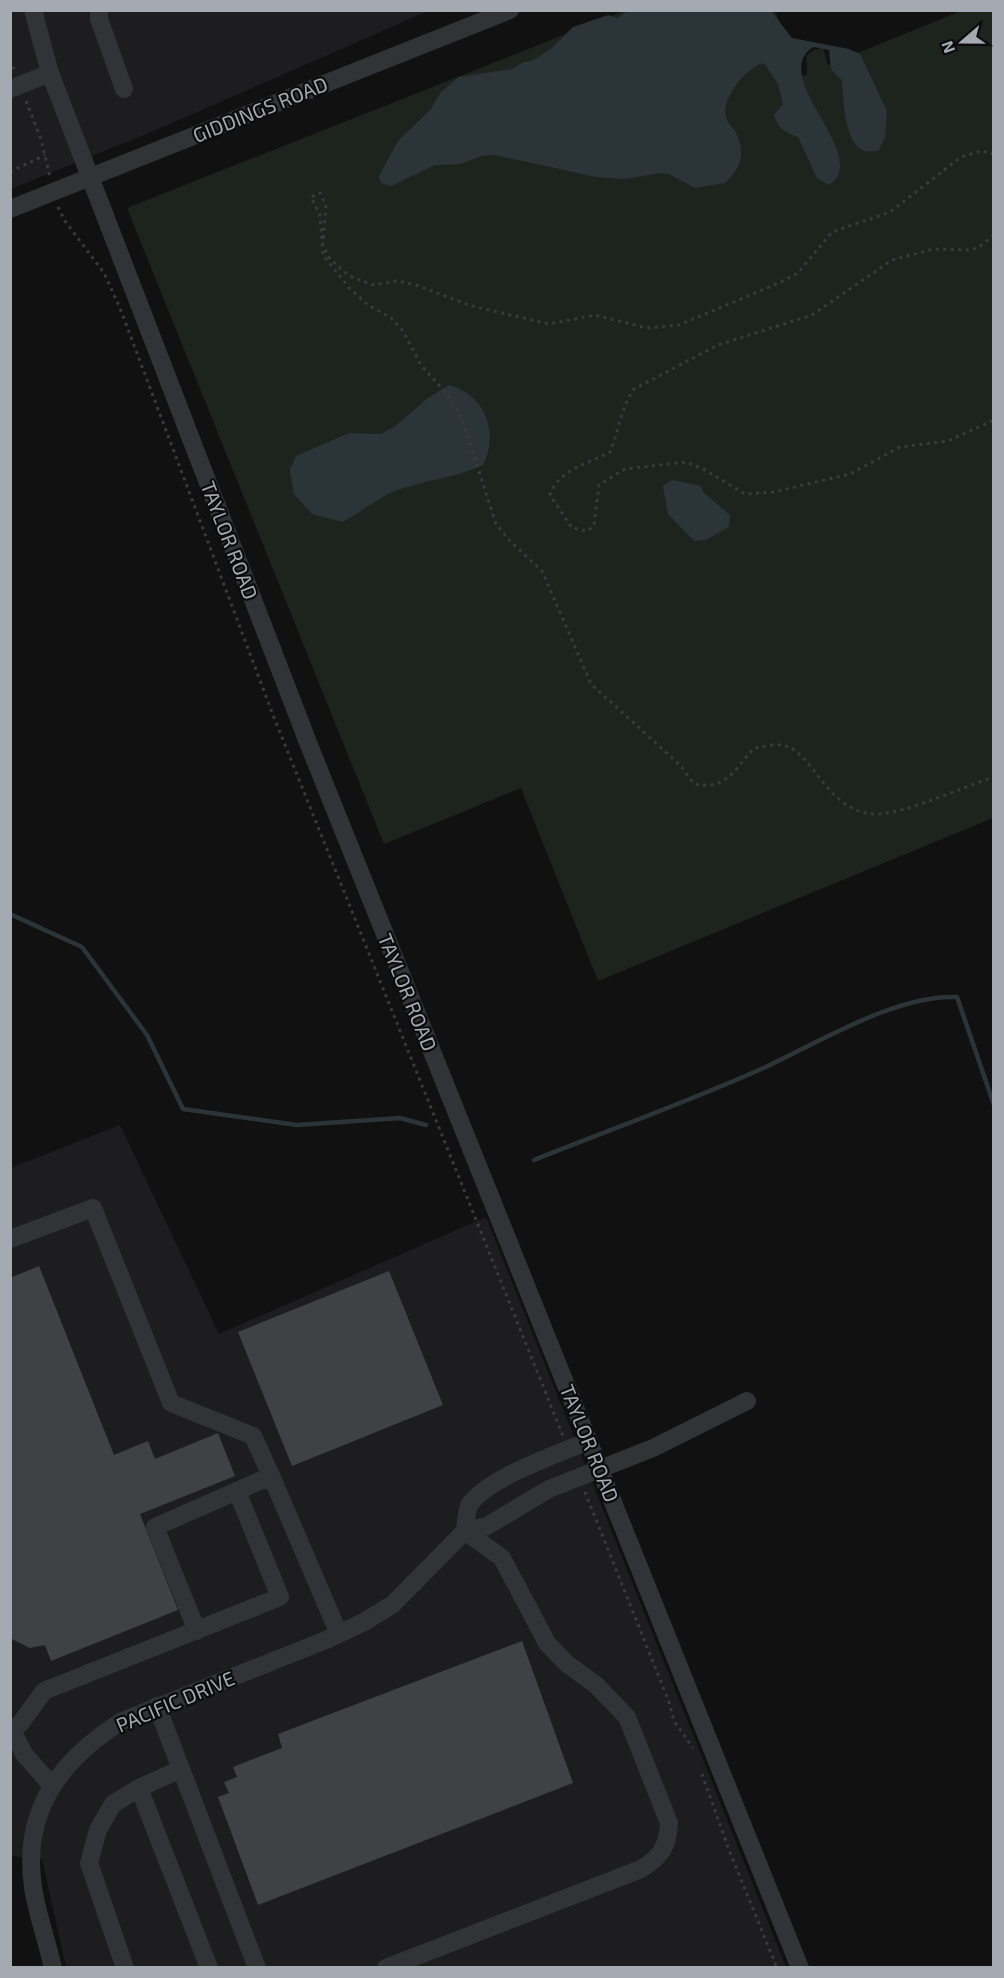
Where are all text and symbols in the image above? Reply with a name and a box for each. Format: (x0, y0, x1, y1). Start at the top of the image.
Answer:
north arrow (932, 12, 992, 72)
text: N (937, 39, 958, 56)
street label: GIDDINGS ROAD (189, 71, 331, 147)
street label: TAYLOR ROAD (196, 477, 264, 603)
street label: TAYLOR ROAD (374, 930, 442, 1054)
street label: TAYLOR ROAD (556, 1381, 624, 1505)
street label: PACIFIC DRIVE (112, 1665, 238, 1737)

